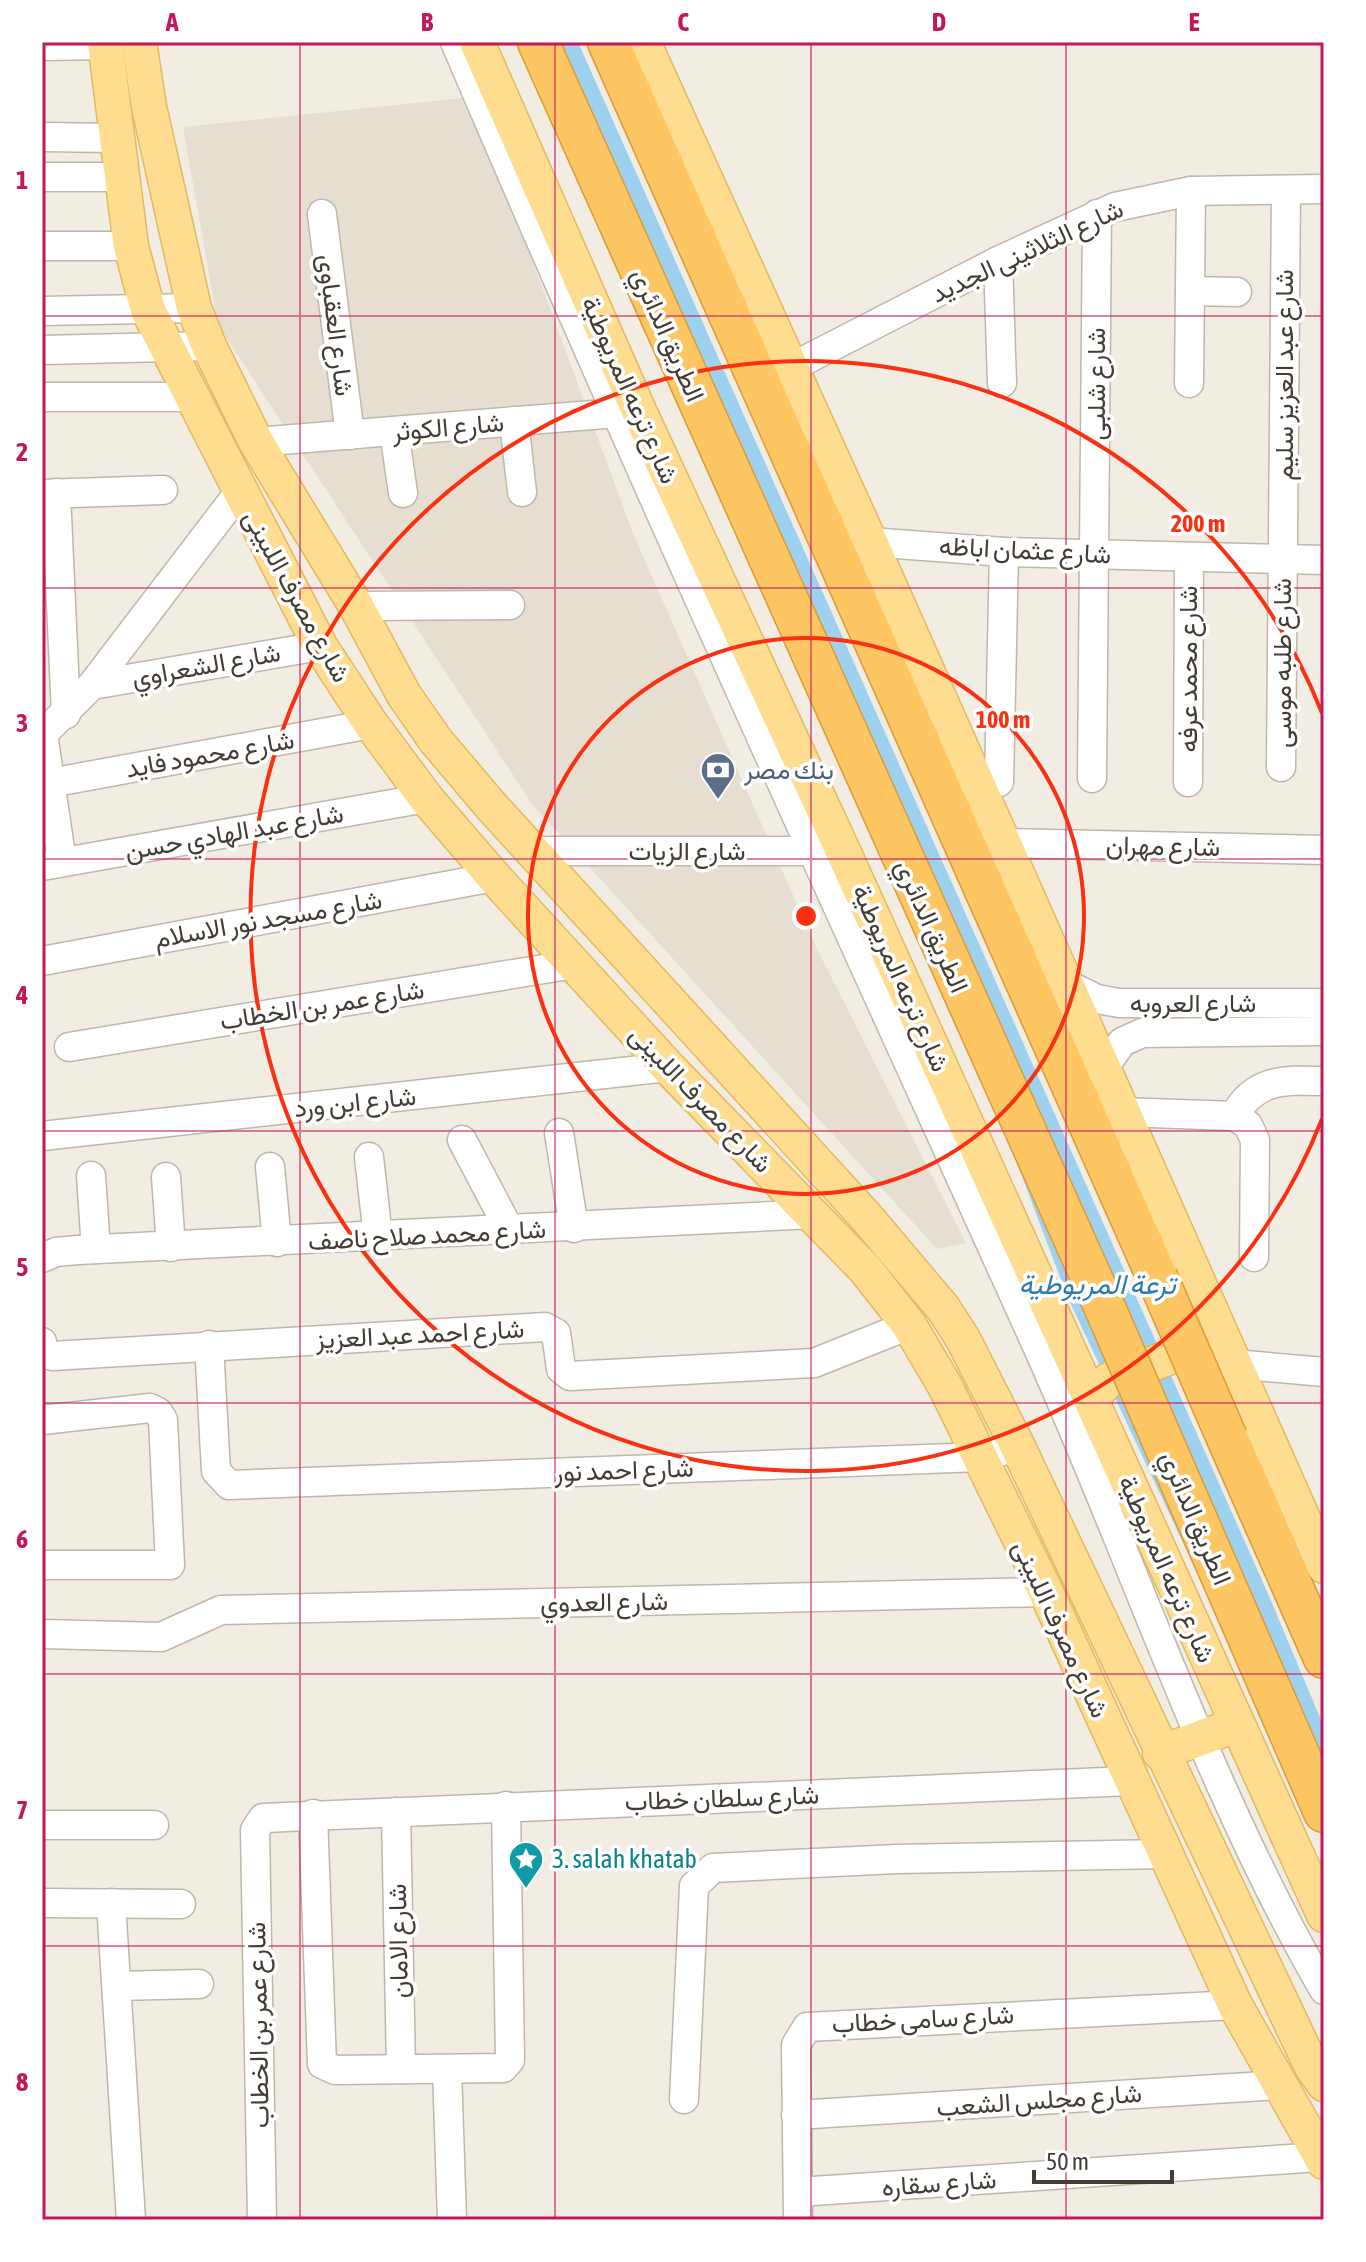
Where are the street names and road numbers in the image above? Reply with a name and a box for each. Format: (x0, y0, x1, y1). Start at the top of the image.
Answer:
street label: شارع الثلاثينى الجديد (926, 193, 1129, 311)
street label: شارع العقباوى (309, 252, 360, 398)
street label: الطريق الدائري (620, 264, 711, 409)
street label: شارع عبد العزيز سليم (1269, 269, 1302, 481)
street label: شارع ترعه المريوطية (573, 292, 685, 490)
street label: شارع شلبى (1081, 328, 1114, 440)
street label: شارع الكوثر (390, 407, 505, 450)
street label: شارع مصرف اللبينى (235, 505, 357, 689)
street label: شارع عثمان اباظه (938, 531, 1112, 572)
street label: شارع طلبه موسى (1267, 578, 1300, 748)
street label: شارع محمد عرفه (1173, 586, 1206, 752)
street label: شارع الشعراوي (129, 637, 284, 699)
street label: شارع محمود فايد (123, 724, 297, 787)
street label: شارع عبد الهادي حسن (122, 798, 347, 872)
street label: شارع مهران (1105, 830, 1221, 865)
street label: شارع الزيات (628, 836, 746, 869)
street label: الطريق الدائري (884, 855, 975, 1000)
street label: شارع ترعه المريوطية (844, 880, 956, 1078)
street label: شارع مسجد نور الاسلام (152, 884, 385, 957)
street label: شارع عمر بن الخطاب (218, 974, 427, 1039)
street label: شارع العروبه (1130, 988, 1256, 1021)
street label: شارع مصرف اللبينى (621, 1019, 779, 1181)
street label: شارع ابن ورد (292, 1081, 418, 1126)
street label: شارع محمد صلاح ناصف (307, 1214, 547, 1259)
street label: شارع احمد عبد العزيز (314, 1314, 525, 1357)
street label: الطريق الدائري (1149, 1447, 1238, 1592)
street label: شارع احمد نور (553, 1453, 694, 1490)
street label: شارع ترعه المريوطية (1110, 1471, 1222, 1669)
street label: شارع مصرف اللبينى (1004, 1536, 1115, 1724)
street label: شارع العدوي (540, 1586, 668, 1624)
street label: شارع سلطان خطاب (624, 1780, 820, 1819)
street label: شارع الامان (382, 1883, 417, 1999)
street label: شارع عمر بن الخطاب (241, 1922, 278, 2128)
street label: شارع سامى خطاب (831, 1999, 1015, 2042)
street label: شارع مجلس الشعب (935, 2078, 1143, 2125)
street label: شارع سقاره (881, 2164, 998, 2205)

